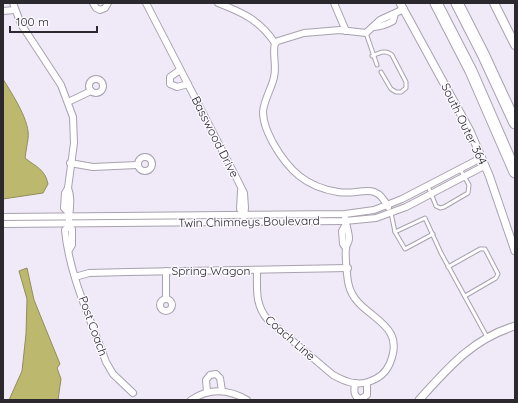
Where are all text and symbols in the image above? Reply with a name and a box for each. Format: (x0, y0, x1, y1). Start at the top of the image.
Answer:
scale bar (10, 8, 97, 34)
text: 100 m (16, 14, 49, 29)
street label: South Outer 364 (438, 81, 491, 167)
street label: Basswood Drive (188, 94, 242, 180)
street label: Twin Chimneys Boulevard (178, 213, 320, 230)
street label: Spring Wagon (171, 263, 251, 278)
street label: Post Coach (76, 294, 111, 358)
street label: Coach Line (262, 312, 319, 364)

